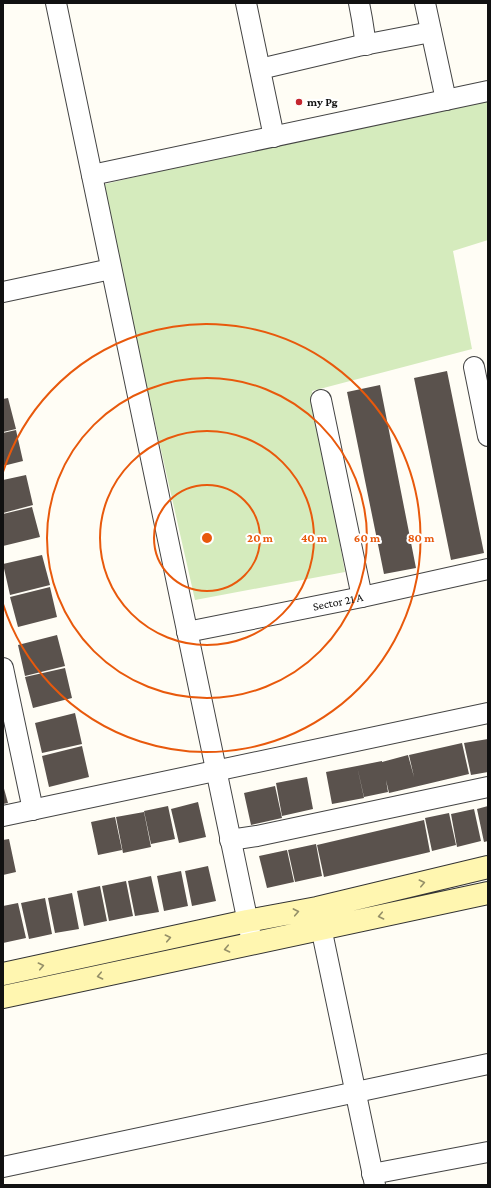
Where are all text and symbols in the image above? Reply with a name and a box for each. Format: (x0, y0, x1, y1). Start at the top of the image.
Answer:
place label: my Pg (307, 95, 338, 109)
marker: my Pg (294, 97, 304, 107)
centre of rings (200, 531, 214, 545)
text: 20 m (247, 531, 274, 545)
text: 40 m (301, 531, 328, 545)
text: 60 m (354, 531, 381, 545)
text: 80 m (408, 531, 435, 545)
street label: Sector 21 A (312, 590, 365, 614)
one-way arrow (418, 879, 425, 888)
one-way arrow (292, 908, 299, 917)
one-way arrow (378, 911, 385, 919)
one-way arrow (165, 935, 171, 943)
one-way arrow (224, 944, 230, 952)
one-way arrow (38, 962, 44, 970)
one-way arrow (97, 972, 103, 980)

